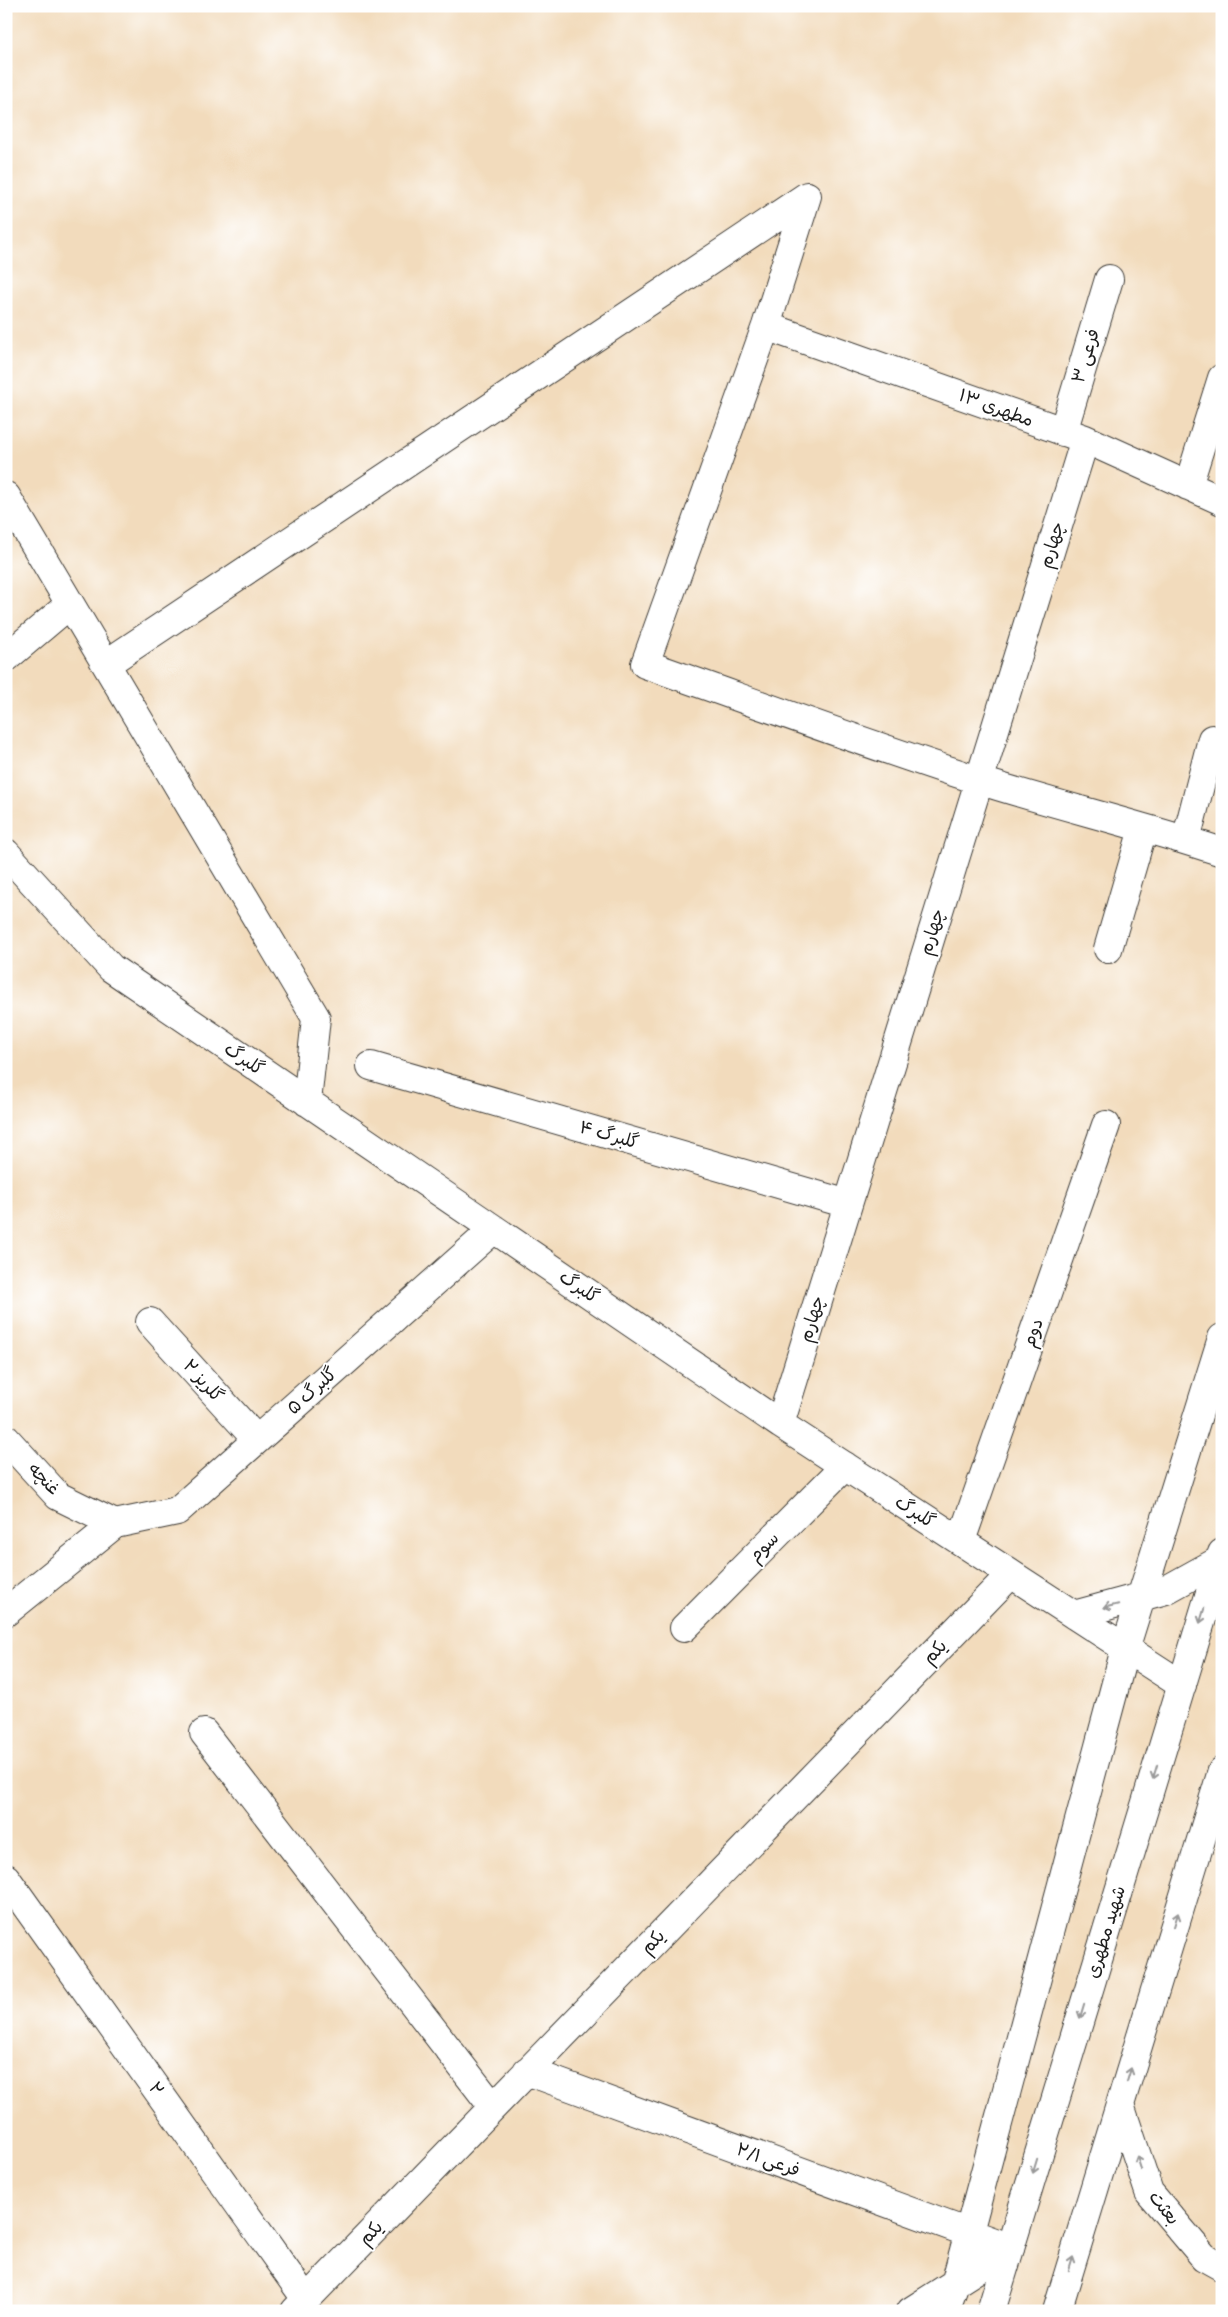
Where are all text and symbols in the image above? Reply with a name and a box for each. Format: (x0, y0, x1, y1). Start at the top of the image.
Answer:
street label: فرعی ۳ (1067, 326, 1105, 386)
street label: مطهری ۱۳ (955, 384, 1037, 432)
street label: چهارم (1034, 519, 1072, 572)
street label: چهارم (914, 906, 952, 959)
street label: گلبرگ (220, 1037, 269, 1081)
street label: گلبرگ ۴ (577, 1116, 642, 1155)
street label: گلبرگ (555, 1265, 604, 1309)
street label: چهارم (794, 1293, 832, 1346)
street label: دوم (1017, 1315, 1051, 1351)
street label: گلریز ۲ (178, 1355, 228, 1407)
street label: گلبرگ ۵ (282, 1362, 342, 1420)
street label: غنچه (23, 1458, 65, 1500)
street label: گلبرگ (890, 1491, 940, 1534)
street label: سوم (744, 1527, 786, 1569)
one-way arrow (1104, 1602, 1120, 1611)
one-way arrow (1197, 1608, 1207, 1624)
street label: یکم (918, 1635, 954, 1671)
one-way arrow (1150, 1763, 1160, 1779)
street label: شهید مطهری (1081, 1883, 1131, 1981)
one-way arrow (1172, 1912, 1182, 1928)
street label: یکم (636, 1925, 672, 1961)
one-way arrow (1077, 2003, 1087, 2019)
one-way arrow (1125, 2068, 1135, 2084)
street label: ۲ (143, 2077, 169, 2101)
street label: فرعی ۲/۱ (733, 2138, 803, 2182)
one-way arrow (1134, 2156, 1143, 2172)
one-way arrow (1029, 2158, 1039, 2174)
street label: بعثت (1143, 2186, 1185, 2230)
street label: یکم (354, 2216, 390, 2252)
one-way arrow (1067, 2257, 1077, 2273)

